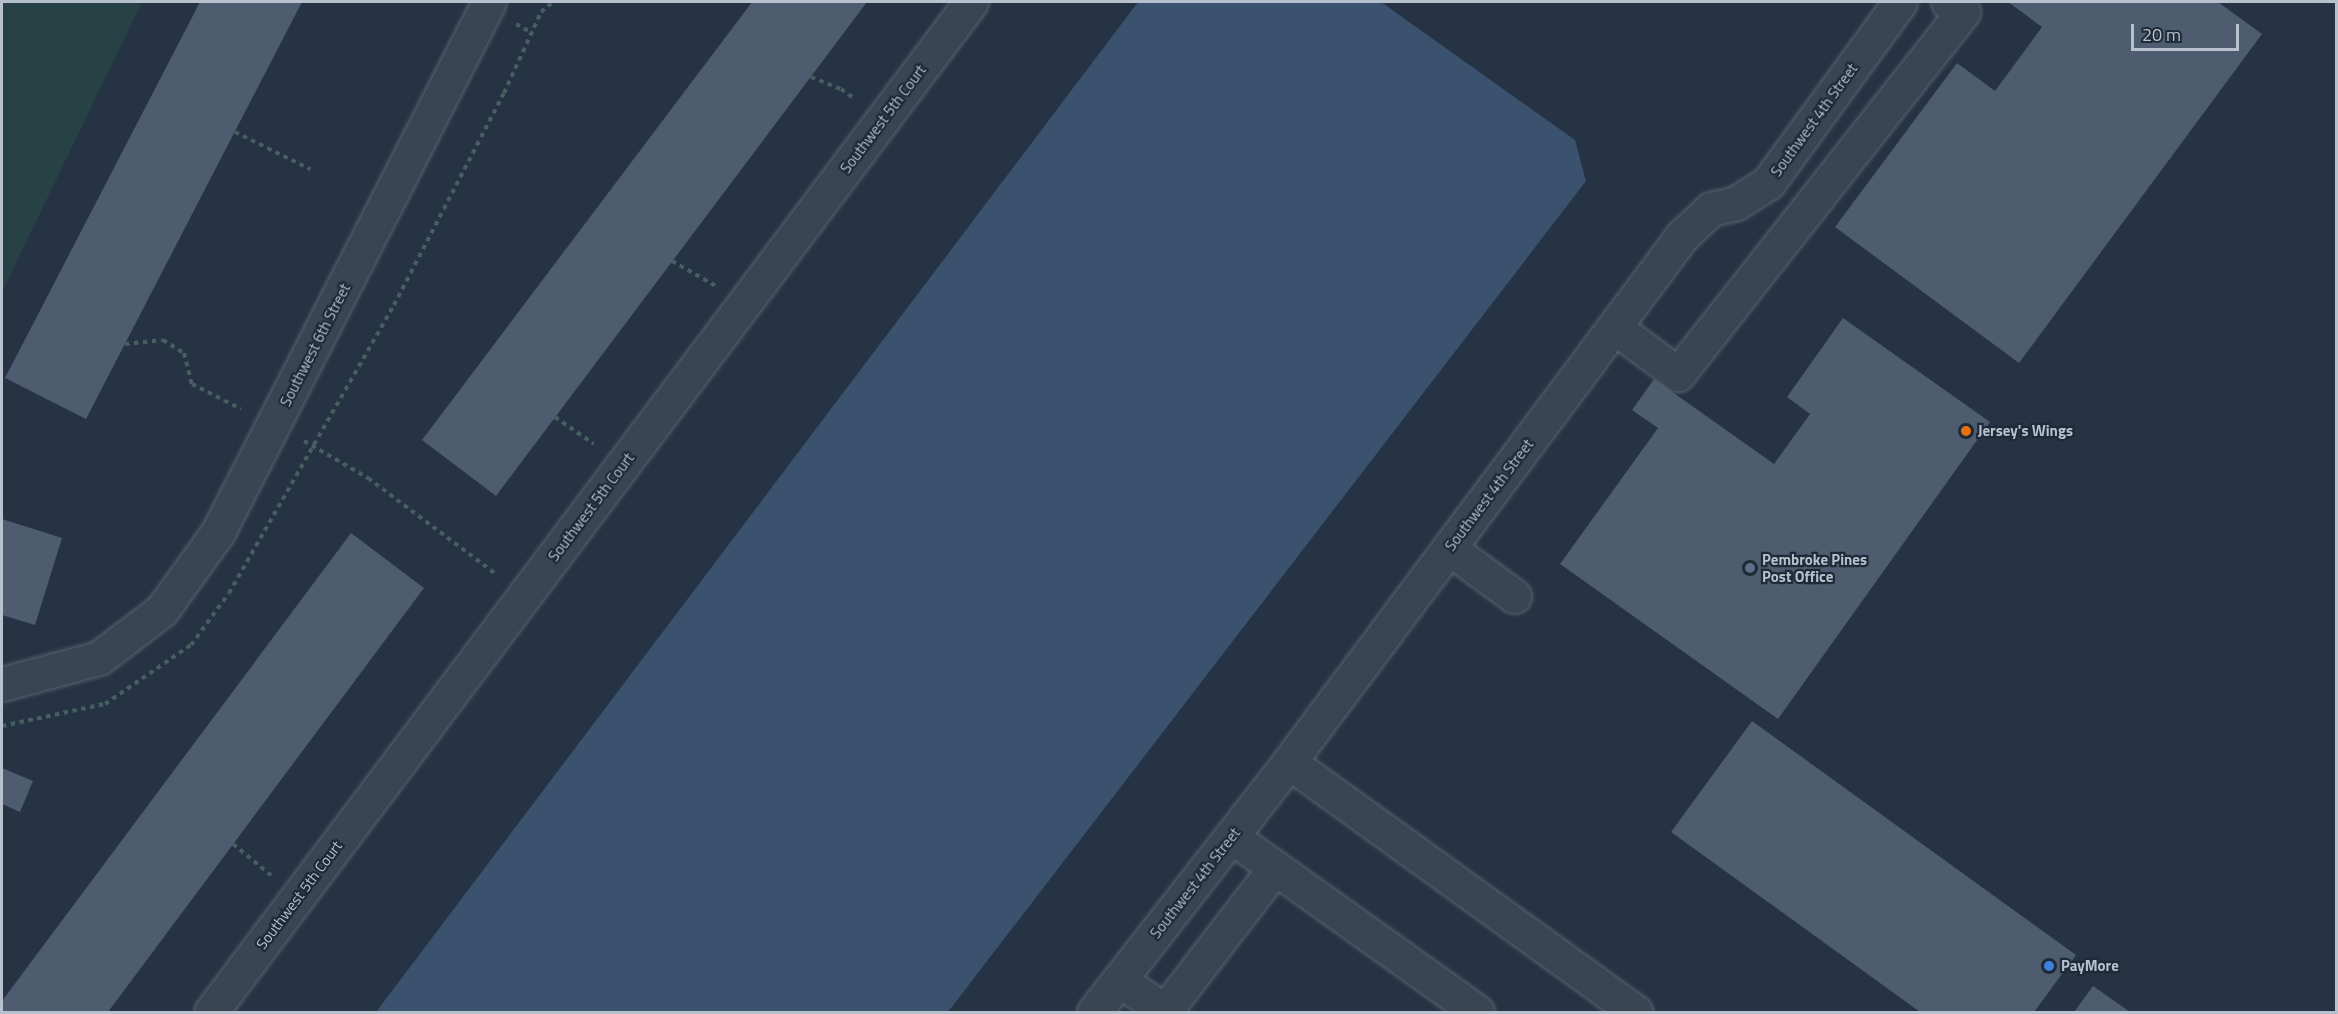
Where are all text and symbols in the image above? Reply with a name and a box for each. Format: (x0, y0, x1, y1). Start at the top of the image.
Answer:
scale bar (2134, 12, 2242, 50)
text: 20 m (2142, 21, 2181, 48)
street label: Southwest 4th Street (1767, 60, 1861, 180)
street label: Southwest 5th Court (836, 61, 930, 177)
street label: Southwest 6th Street (276, 281, 354, 409)
place label: Jersey's Wings (1978, 422, 2073, 440)
marker: Jersey's Wings (1959, 424, 1973, 438)
street label: Southwest 4th Street (1441, 436, 1537, 554)
street label: Southwest 5th Court (544, 449, 638, 565)
place label: Pembroke Pines Post Office (1762, 550, 1867, 585)
marker: Pembroke Pines Post Office (1743, 561, 1757, 575)
street label: Southwest 4th Street (1146, 824, 1244, 942)
street label: Southwest 5th Court (252, 837, 346, 953)
place label: PayMore (2061, 957, 2119, 975)
marker: PayMore (2042, 959, 2056, 973)

